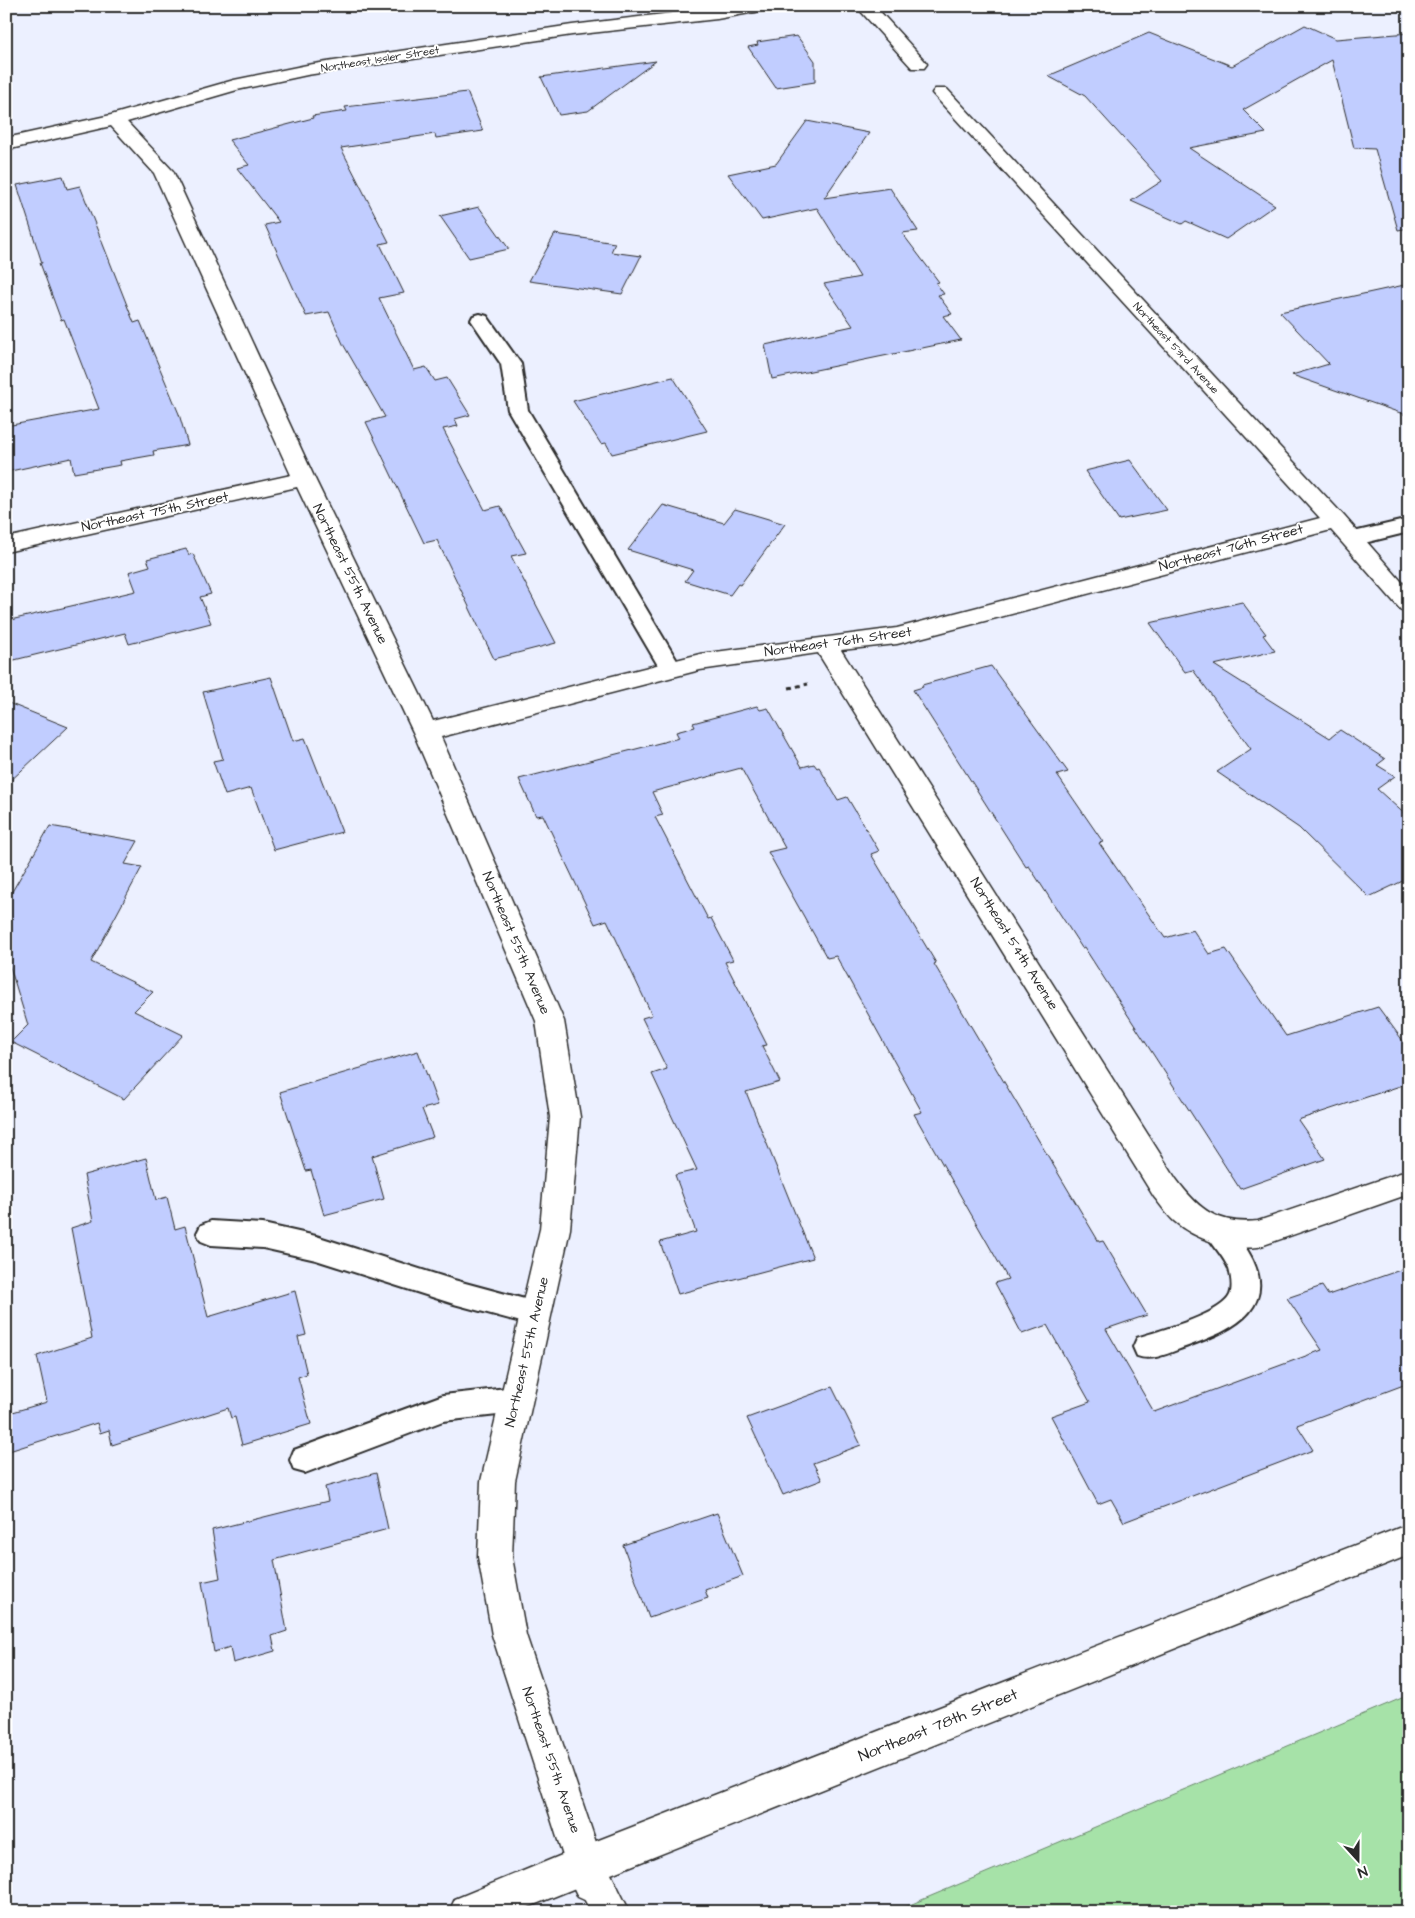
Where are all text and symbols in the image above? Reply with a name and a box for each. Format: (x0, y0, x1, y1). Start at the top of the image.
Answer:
street label: Northeast Issler Street (320, 42, 441, 76)
street label: Northeast 53rd Avenue (1130, 299, 1223, 397)
street label: Northeast 75th Street (80, 487, 231, 537)
street label: Northeast 55th Avenue (307, 501, 393, 648)
street label: Northeast 76th Street (1157, 519, 1306, 577)
street label: Northeast 76th Street (763, 622, 913, 662)
street label: Northeast 55th Avenue (477, 868, 555, 1018)
street label: Northeast 54th Avenue (965, 874, 1063, 1015)
street label: Northeast 55th Avenue (500, 1275, 554, 1429)
street label: Northeast 78th Street (855, 1683, 1022, 1767)
street label: Northeast 55th Avenue (517, 1684, 586, 1836)
north arrow (1332, 1836, 1382, 1886)
text: N (1354, 1860, 1370, 1882)

